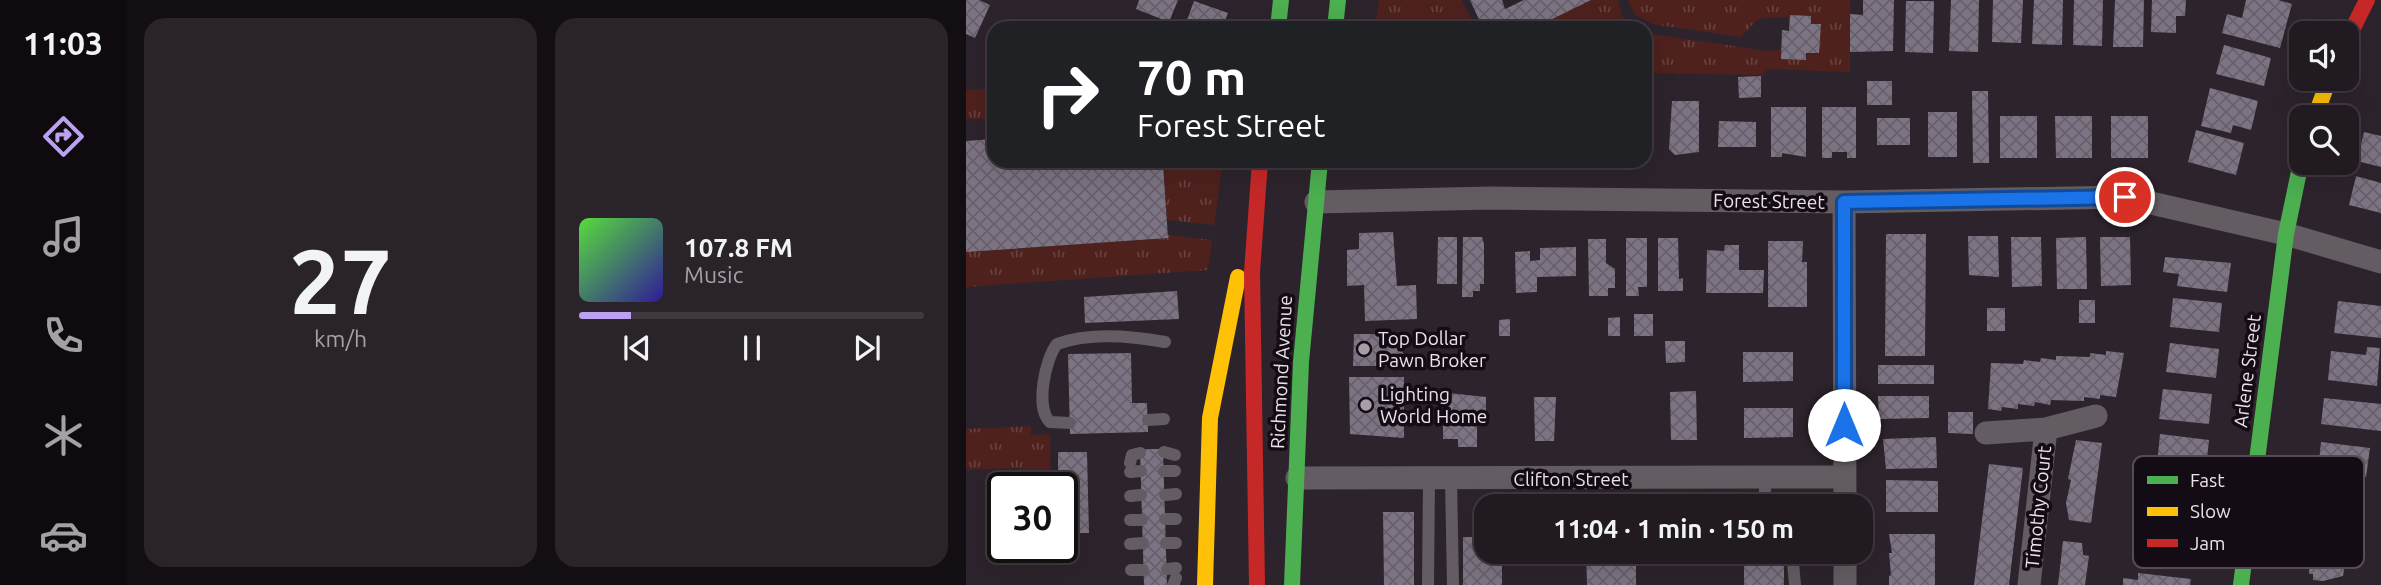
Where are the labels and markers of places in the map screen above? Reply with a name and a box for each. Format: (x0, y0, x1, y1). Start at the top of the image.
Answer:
pin (2095, 167, 2155, 227)
place label: Top Dollar Pawn Broker (1378, 327, 1486, 371)
marker: Top Dollar Pawn Broker (1356, 341, 1372, 357)
place label: Lighting World Home (1380, 383, 1487, 427)
marker: Lighting World Home (1358, 397, 1374, 413)

